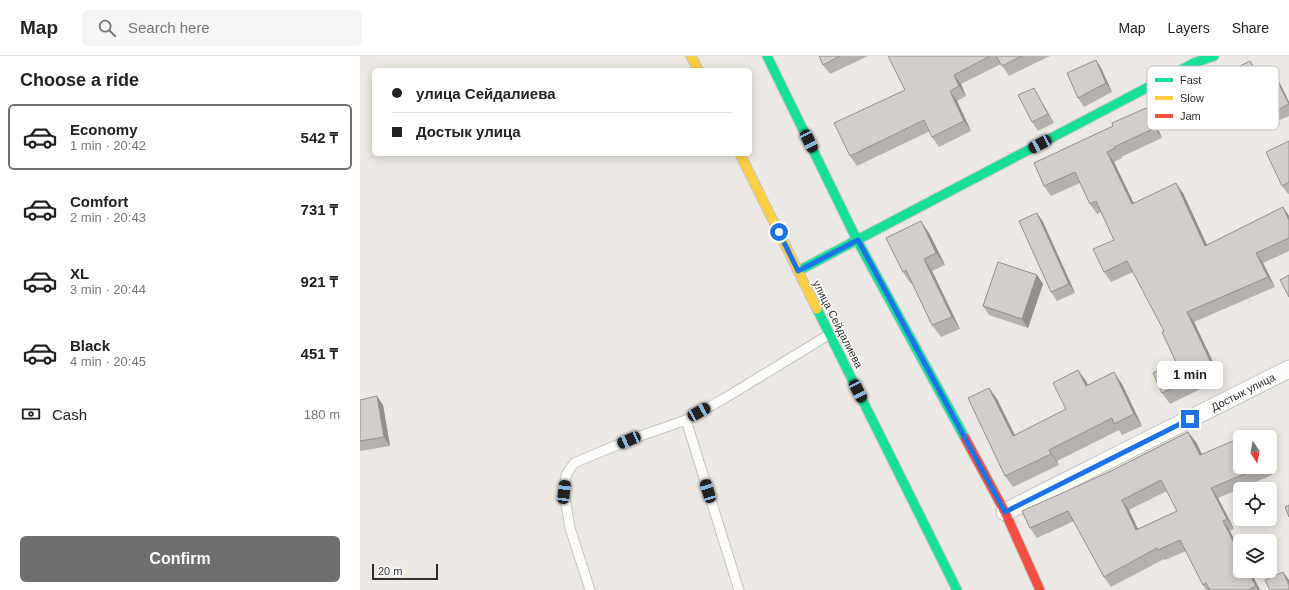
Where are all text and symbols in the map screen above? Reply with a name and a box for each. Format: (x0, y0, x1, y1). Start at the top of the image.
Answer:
search box (82, 10, 362, 46)
text: Map (20, 17, 58, 38)
icon: search (96, 17, 118, 39)
text: Search here (128, 19, 210, 36)
text: Map (1118, 20, 1146, 36)
text: Layers (1168, 20, 1210, 36)
text: Share (1232, 20, 1269, 36)
legend (1147, 66, 1279, 130)
text: Choose a ride (20, 70, 139, 90)
text: Fast (1180, 74, 1201, 86)
text: улица Сейдалиева (416, 85, 556, 102)
text: Slow (1180, 92, 1204, 104)
text: Jam (1180, 110, 1201, 122)
icon: car (22, 119, 58, 155)
text: Economy (70, 121, 138, 138)
text: Достык улица (416, 123, 521, 140)
car (798, 128, 820, 154)
text: 542 ₸ (301, 129, 338, 146)
car (1027, 133, 1053, 155)
text: 1 min · 20:42 (70, 138, 146, 153)
icon: car (22, 191, 58, 227)
text: Comfort (70, 193, 128, 210)
text: 731 ₸ (301, 201, 338, 218)
text: 2 min · 20:43 (70, 210, 146, 225)
route start (770, 223, 788, 241)
icon: car (22, 263, 58, 299)
text: XL (70, 265, 89, 282)
text: 921 ₸ (301, 273, 338, 290)
street label: улица Сейдалиева (811, 278, 866, 371)
text: 3 min · 20:44 (70, 282, 146, 297)
icon: car (22, 335, 58, 371)
text: Black (70, 337, 110, 354)
text: 451 ₸ (301, 345, 338, 362)
text: 4 min · 20:45 (70, 354, 146, 369)
callout: 1 min (1157, 361, 1223, 389)
text: 1 min (1173, 367, 1207, 382)
street label: Достык улица (1209, 370, 1278, 413)
car (847, 378, 869, 404)
car (686, 401, 712, 423)
icon: cash (20, 403, 42, 425)
text: Cash (52, 406, 87, 423)
text: 180 m (304, 407, 340, 422)
route end (1181, 410, 1199, 428)
car (616, 430, 642, 450)
north arrow (1233, 430, 1277, 474)
map controls (1233, 430, 1277, 578)
car (699, 478, 717, 504)
car (557, 479, 571, 505)
button: locate (1233, 482, 1277, 526)
button: layers (1233, 534, 1277, 578)
button: Confirm (20, 536, 340, 582)
scale bar (372, 562, 438, 581)
text: 20 m (378, 565, 402, 577)

